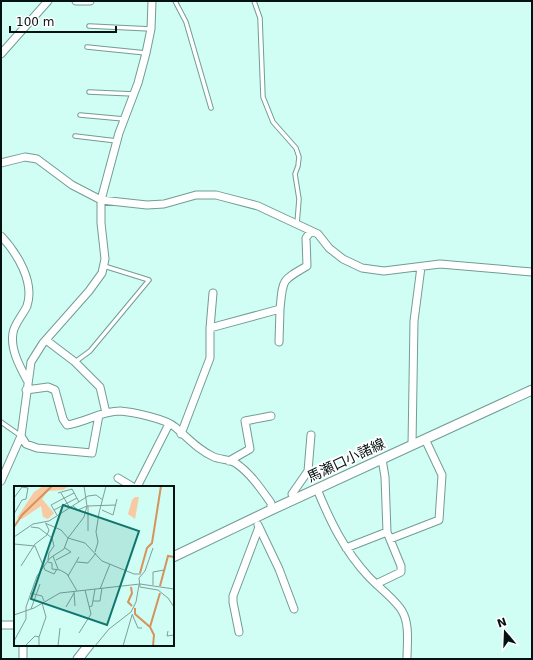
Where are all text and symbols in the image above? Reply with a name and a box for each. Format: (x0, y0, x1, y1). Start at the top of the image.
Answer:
scale bar (10, 8, 116, 34)
text: 100 m (16, 15, 54, 29)
street label: 馬瀬口小諸線 (305, 435, 387, 485)
inset map (14, 486, 174, 646)
north arrow (485, 612, 525, 652)
text: N (495, 615, 508, 631)

